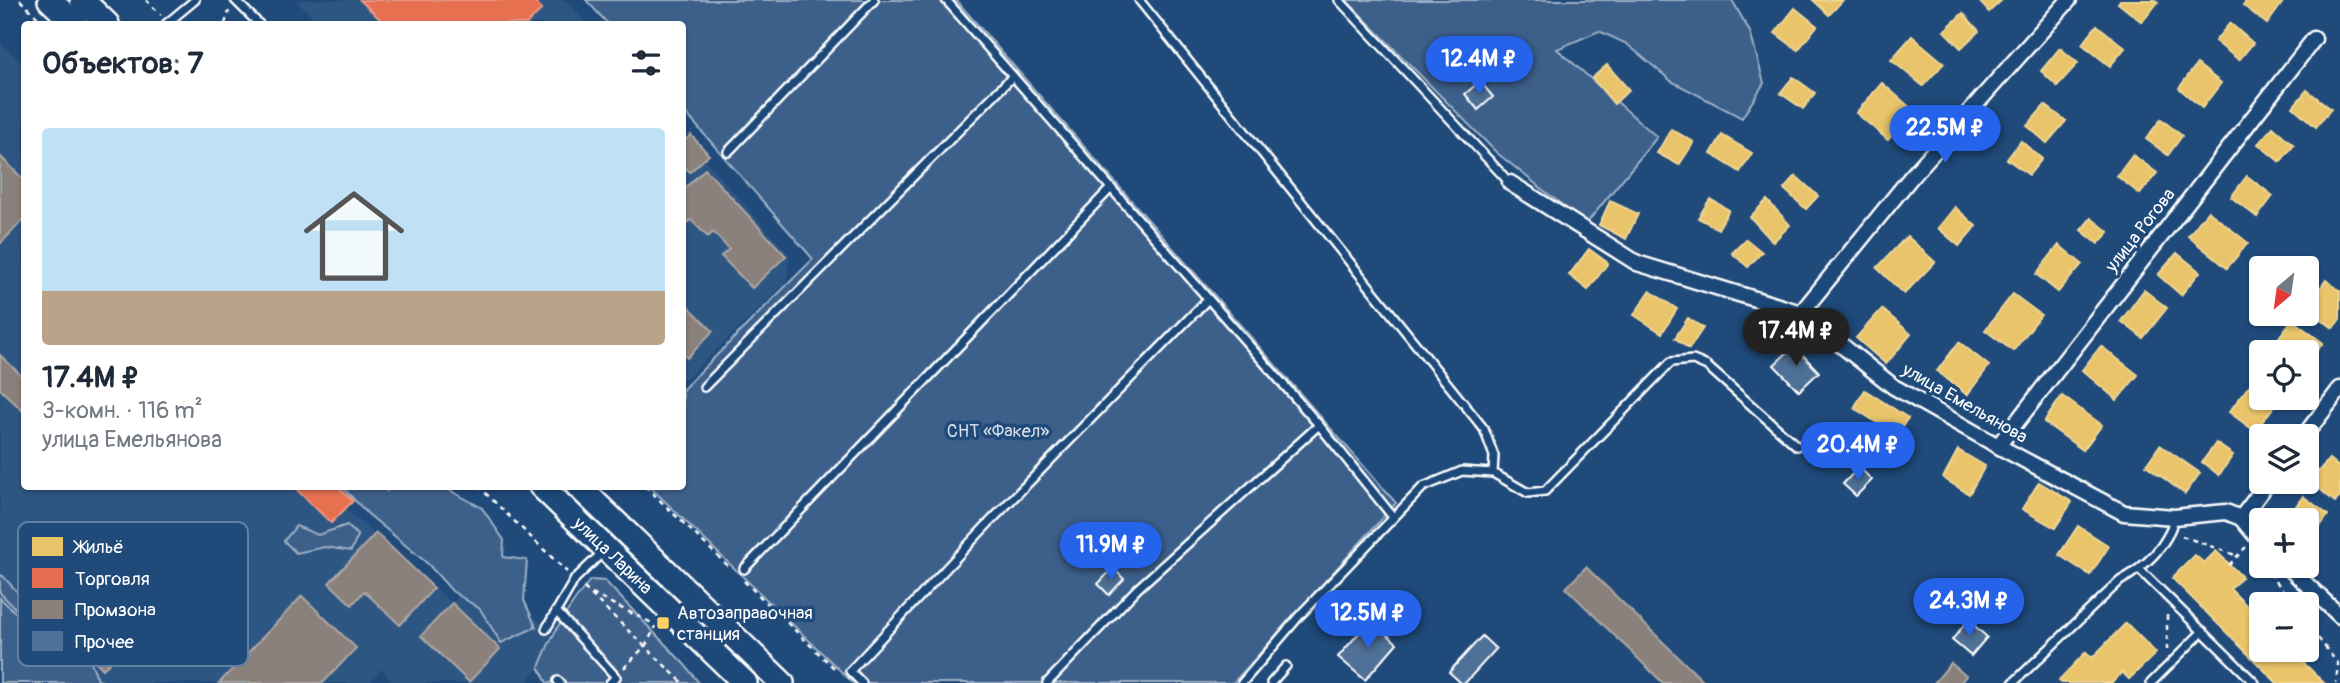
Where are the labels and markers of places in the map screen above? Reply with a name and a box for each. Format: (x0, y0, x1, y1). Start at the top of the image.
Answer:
pin: 12.4M ₽ (1414, 36, 1544, 96)
pin: 22.5M ₽ (1880, 106, 2010, 165)
pin: 17.4M ₽ (1731, 308, 1861, 368)
pin: 20.4M ₽ (1793, 422, 1923, 482)
pin: 11.9M ₽ (1046, 522, 1176, 582)
pin: 24.3M ₽ (1904, 578, 2034, 638)
pin: 12.5M ₽ (1303, 590, 1433, 650)
place label: Автозаправочная станция (677, 602, 813, 646)
marker: Автозаправочная станция (655, 615, 671, 631)

